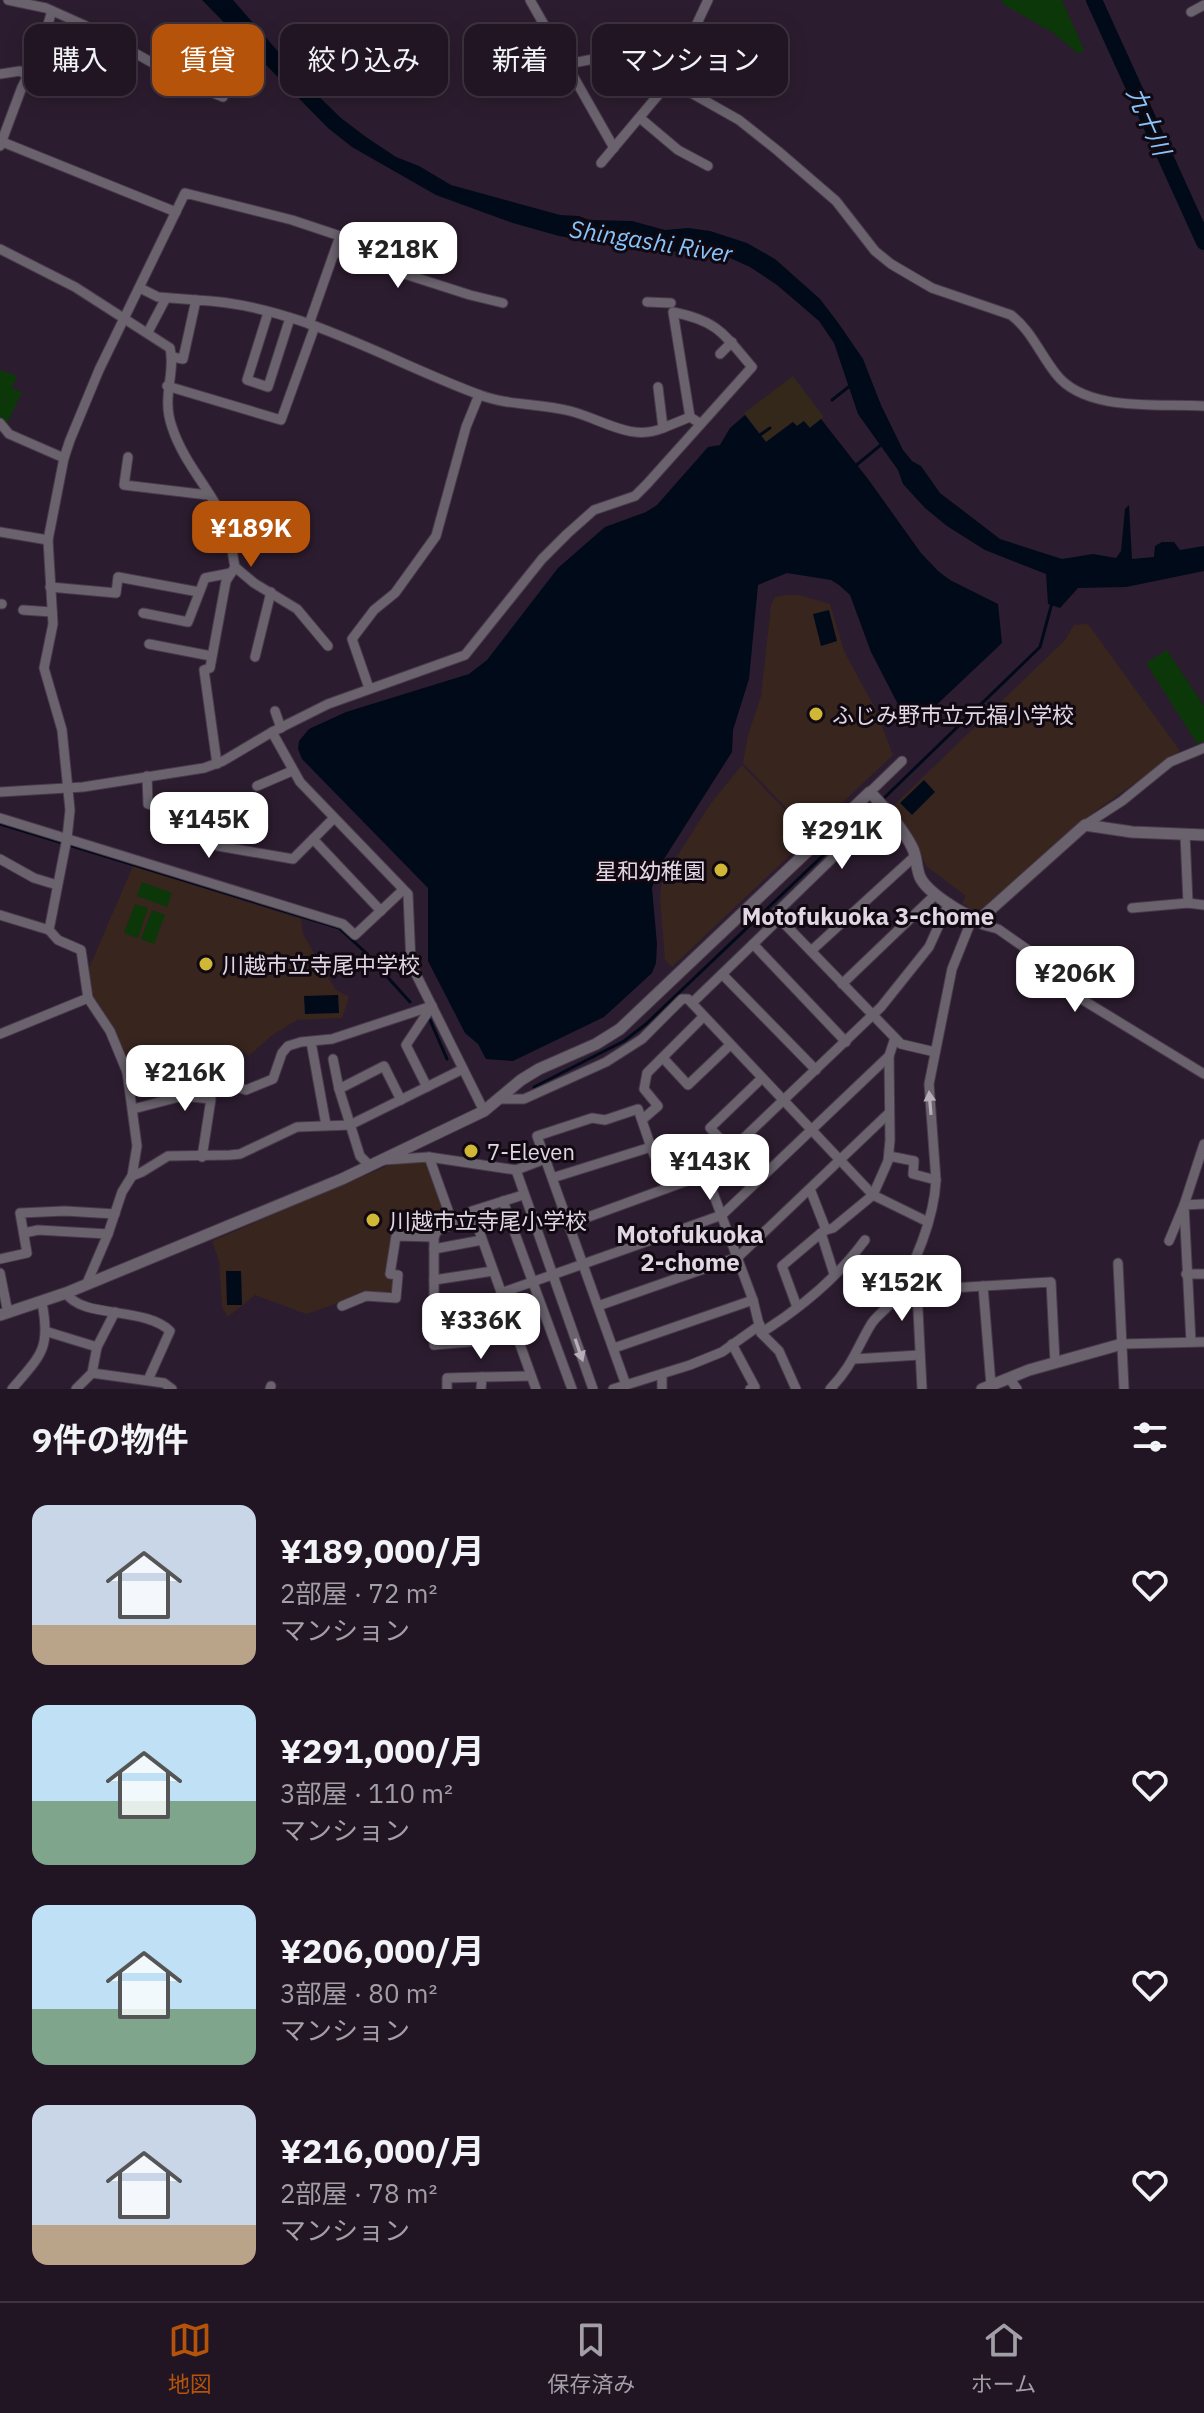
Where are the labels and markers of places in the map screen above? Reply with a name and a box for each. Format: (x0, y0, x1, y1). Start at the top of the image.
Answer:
pin: ¥218K (342, 222, 454, 290)
pin: ¥189K (195, 501, 307, 569)
place label: ふじみ野市立元福小学校 (832, 700, 1074, 729)
marker: ふじみ野市立元福小学校 (807, 705, 825, 723)
pin: ¥145K (153, 792, 265, 860)
pin: ¥291K (786, 803, 898, 871)
place label: 星和幼稚園 (595, 856, 705, 885)
marker: 星和幼稚園 (712, 861, 730, 879)
pin: ¥206K (1019, 946, 1131, 1014)
place label: 川越市立寺尾中学校 (222, 950, 420, 979)
marker: 川越市立寺尾中学校 (197, 955, 215, 973)
pin: ¥216K (129, 1045, 241, 1113)
pin: ¥143K (654, 1134, 766, 1202)
place label: 7-Eleven (487, 1137, 575, 1166)
marker: 7-Eleven (462, 1142, 480, 1160)
place label: 川越市立寺尾小学校 (389, 1206, 587, 1235)
marker: 川越市立寺尾小学校 (364, 1211, 382, 1229)
pin: ¥152K (846, 1255, 958, 1323)
pin: ¥336K (425, 1293, 537, 1361)

